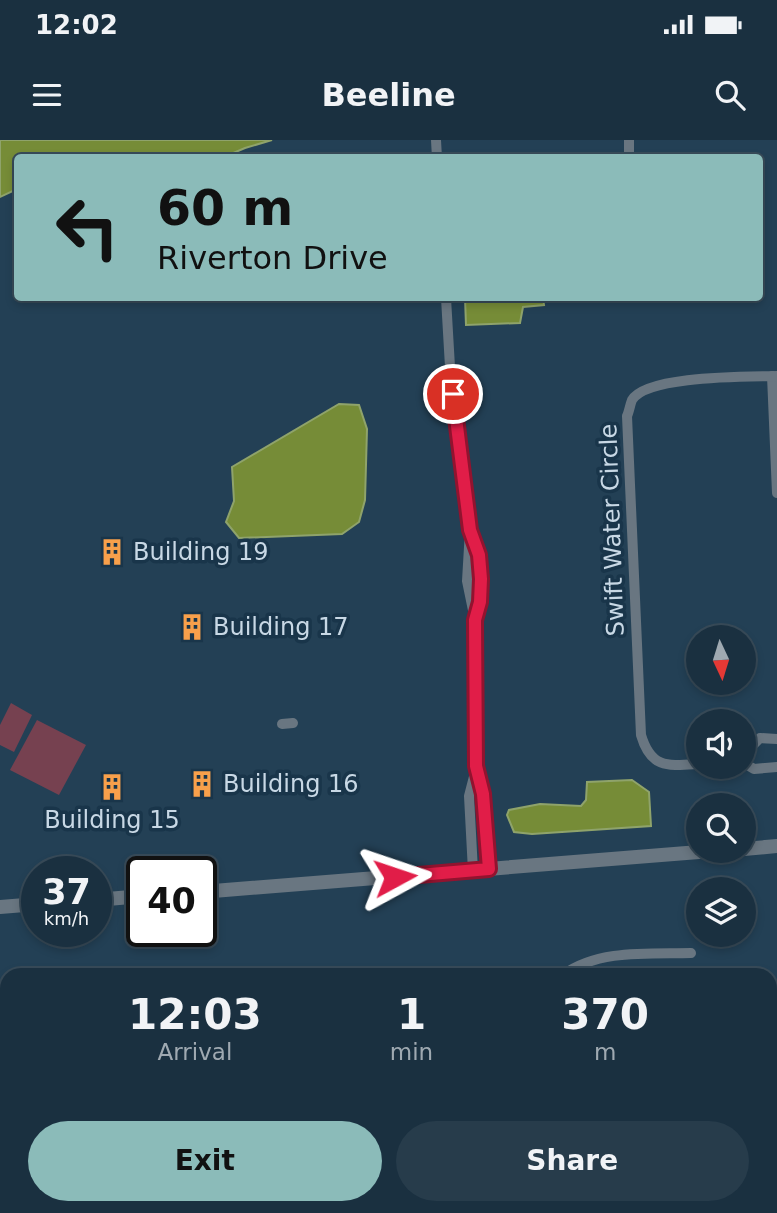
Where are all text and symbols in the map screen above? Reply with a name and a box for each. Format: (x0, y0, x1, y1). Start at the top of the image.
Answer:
text: 12:02 (35, 10, 118, 40)
icon: menu (28, 76, 66, 114)
text: Beeline (321, 76, 456, 114)
icon: search (711, 76, 749, 114)
text: 60 m (157, 180, 293, 237)
icon: left (42, 182, 133, 273)
text: Riverton Drive (157, 239, 388, 277)
pin (423, 364, 483, 424)
icon: arrive (434, 375, 472, 413)
street label: Swift Water Circle (594, 423, 630, 637)
building icon: Building 19 (97, 537, 127, 567)
place label: Building 19 (133, 538, 269, 566)
building icon: Building 17 (177, 612, 207, 642)
place label: Building 17 (213, 613, 349, 641)
north arrow (686, 625, 756, 695)
map controls (686, 625, 756, 947)
button: sound (686, 709, 756, 779)
building icon: Building 16 (187, 769, 217, 799)
place label: Building 16 (223, 770, 359, 798)
building icon: Building 15 (97, 772, 127, 802)
button: search (686, 793, 756, 863)
place label: Building 15 (44, 806, 180, 834)
position arrow (358, 840, 432, 914)
speed limit sign: 40 (126, 856, 217, 947)
text: 37 (42, 872, 91, 912)
button: layers (686, 877, 756, 947)
text: km/h (44, 908, 89, 929)
text: 12:03 (128, 990, 262, 1039)
text: 1 (397, 990, 426, 1039)
text: 370 (561, 990, 649, 1039)
text: Arrival (158, 1039, 232, 1065)
text: min (390, 1039, 433, 1065)
text: m (594, 1039, 616, 1065)
button: Exit (28, 1121, 382, 1201)
button: Share (396, 1121, 749, 1201)

